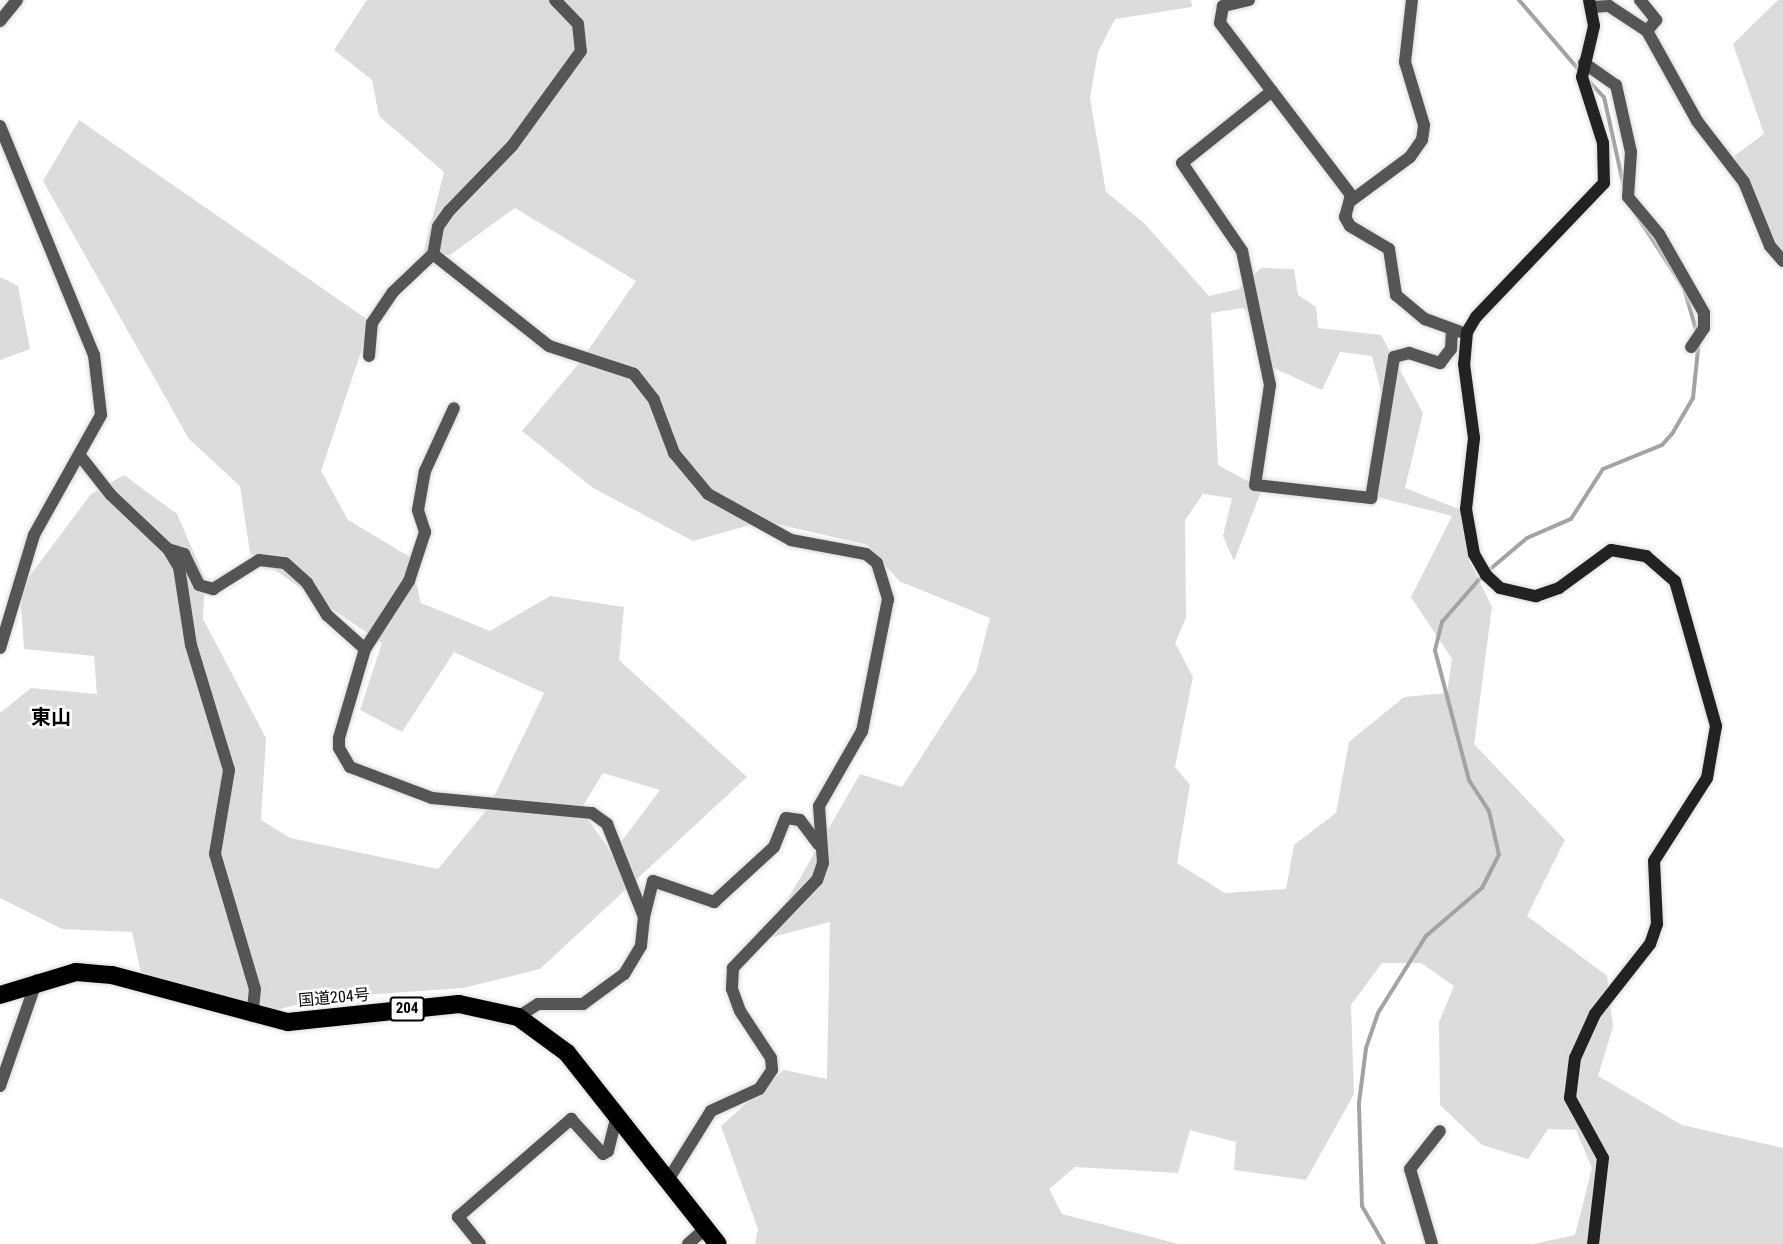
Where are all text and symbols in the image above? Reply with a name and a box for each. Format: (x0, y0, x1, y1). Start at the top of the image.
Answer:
district label: 東山 (31, 705, 71, 729)
street label: 国道204号 (297, 985, 371, 1011)
road number: 204 (389, 997, 425, 1021)

